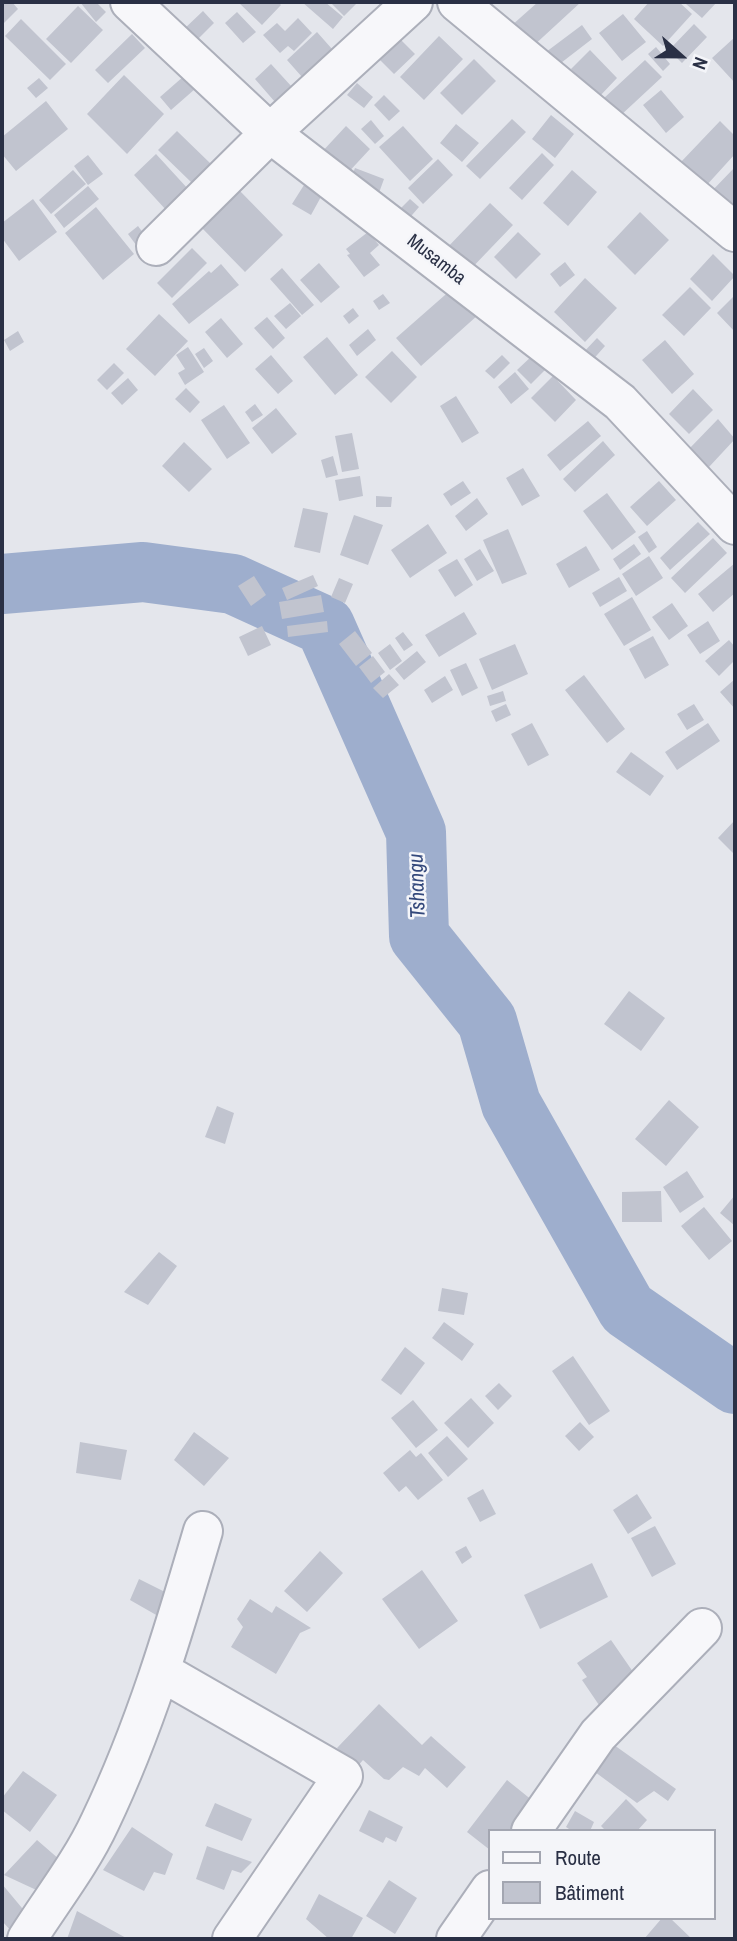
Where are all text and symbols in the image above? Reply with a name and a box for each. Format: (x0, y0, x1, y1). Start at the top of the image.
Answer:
north arrow (646, 21, 716, 91)
text: N (686, 54, 715, 73)
street label: Musamba (402, 230, 470, 290)
water label: Tshangu (404, 853, 432, 919)
legend (489, 1829, 716, 1920)
text: Route (555, 1843, 601, 1872)
text: Bâtiment (555, 1878, 624, 1907)

